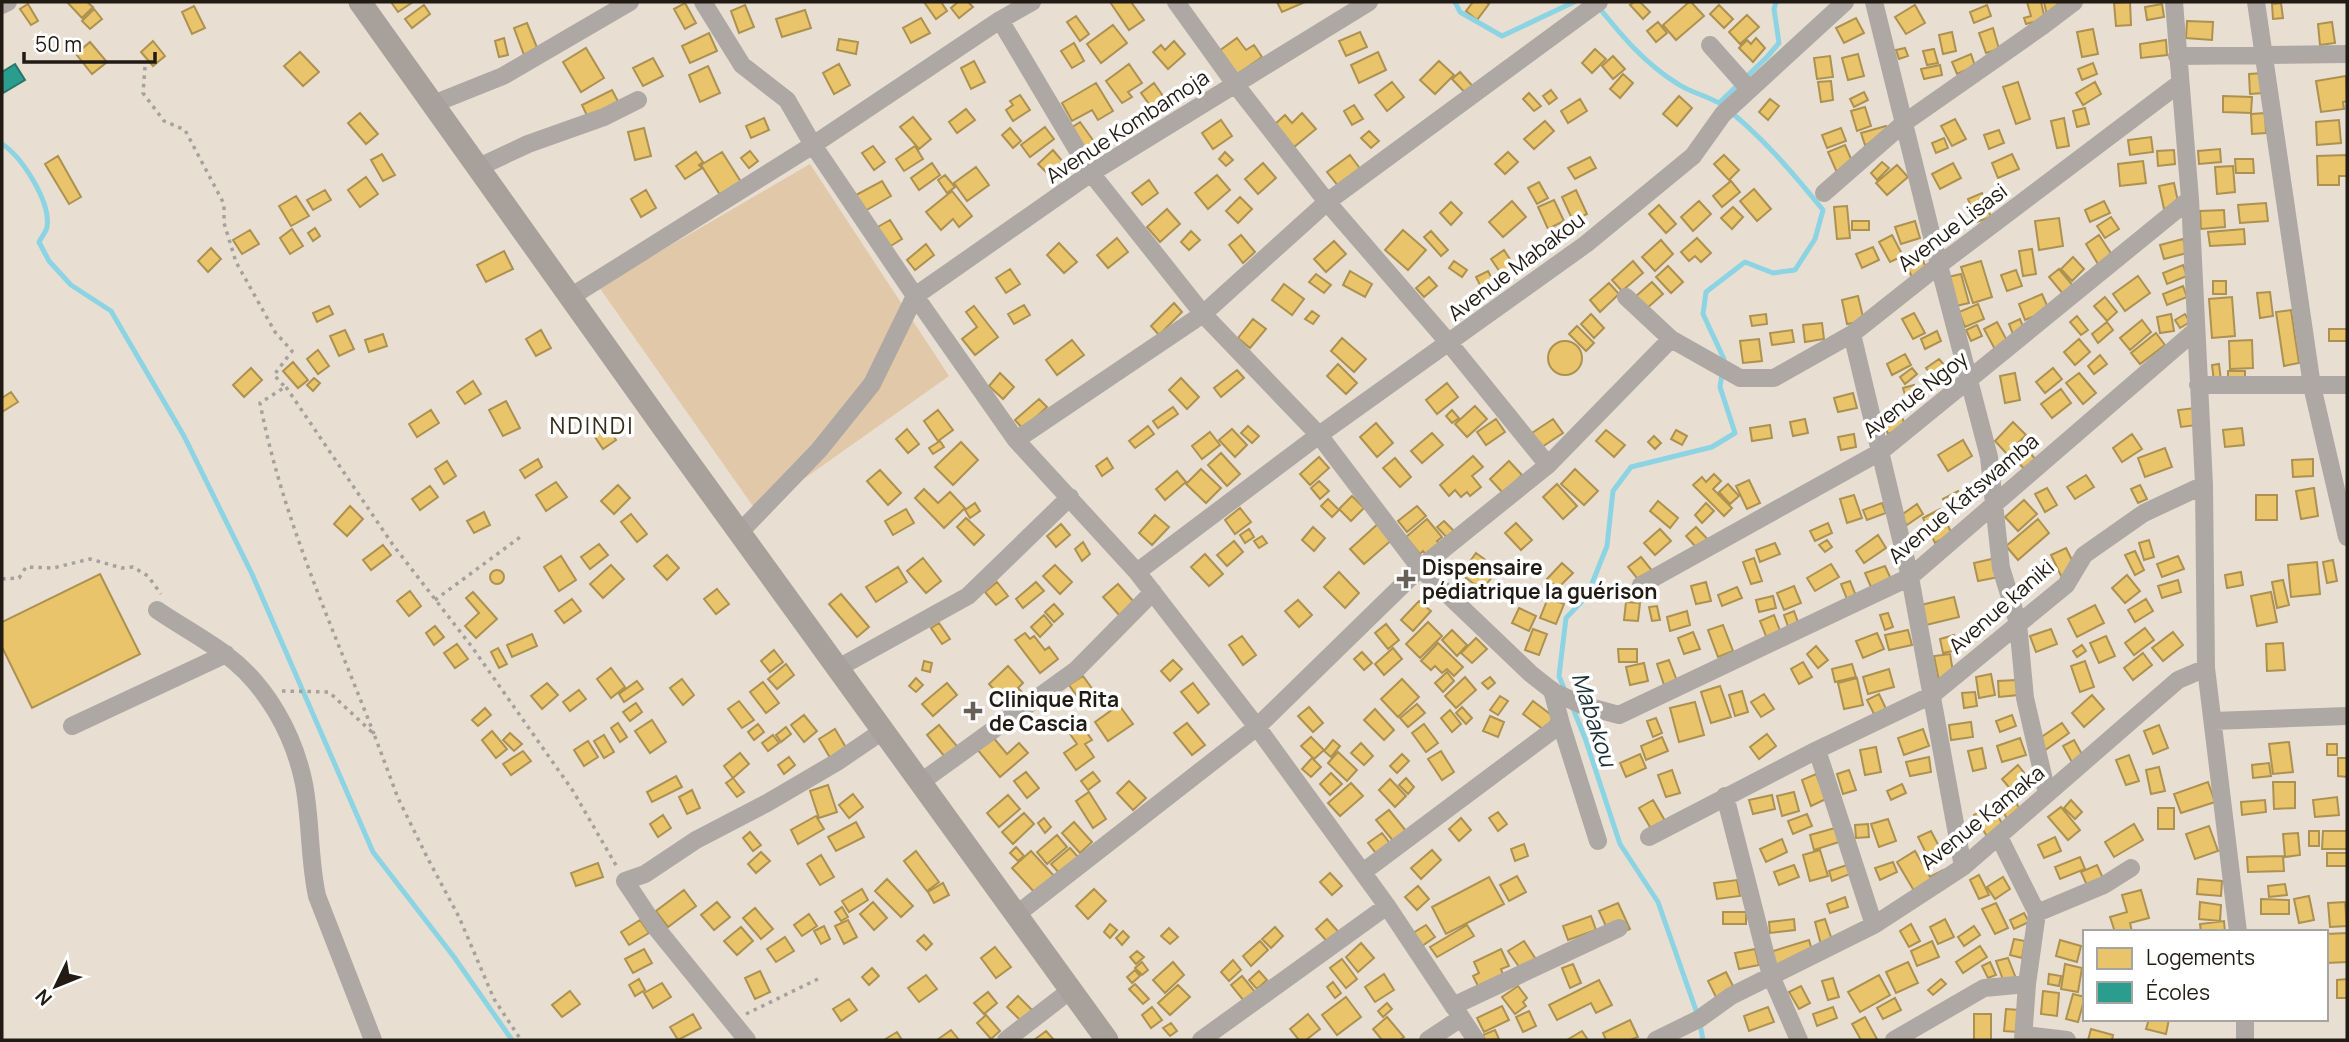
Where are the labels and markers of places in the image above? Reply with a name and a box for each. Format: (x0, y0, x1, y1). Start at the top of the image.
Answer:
place label: Dispensaire pédiatrique la guérison (1422, 553, 1657, 605)
marker: Dispensaire pédiatrique la guérison (1396, 569, 1416, 589)
place label: Clinique Rita de Cascia (989, 685, 1119, 737)
marker: Clinique Rita de Cascia (963, 701, 983, 721)

